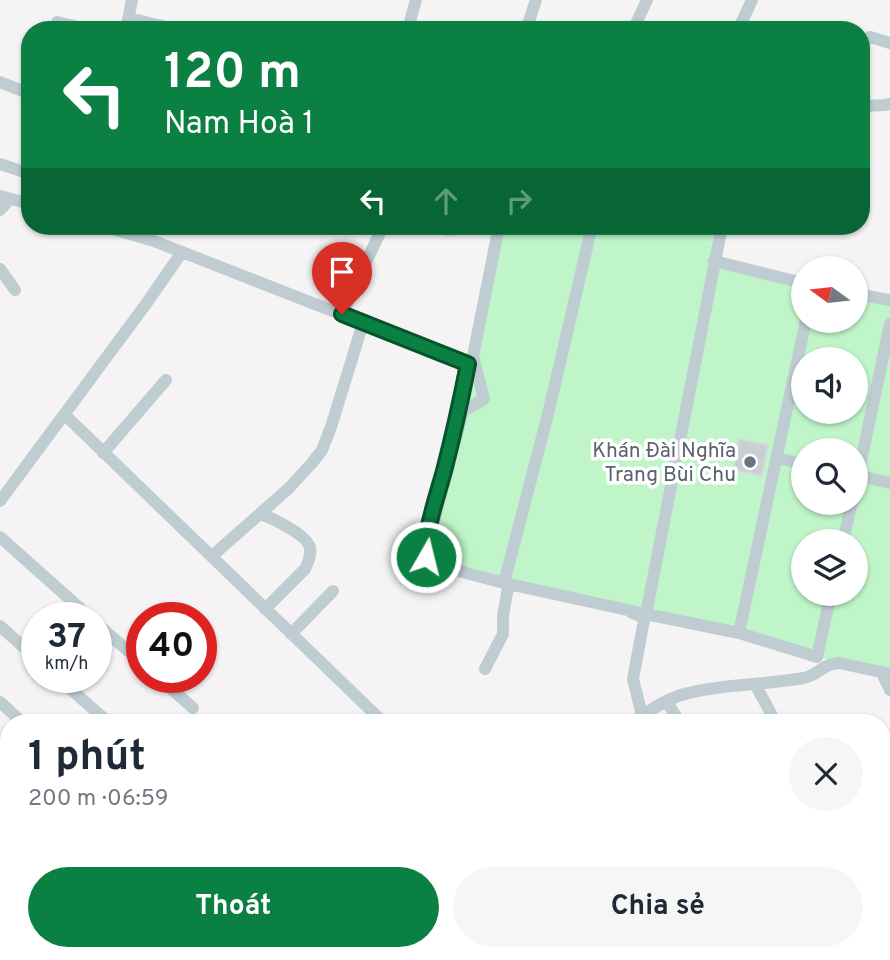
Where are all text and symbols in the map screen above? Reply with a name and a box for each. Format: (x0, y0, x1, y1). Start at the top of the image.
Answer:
text: 120 m (164, 44, 301, 106)
icon: left (49, 49, 140, 140)
text: Nam Hoà 1 (164, 105, 314, 145)
icon: left (354, 182, 392, 220)
icon: ahead (427, 182, 465, 220)
icon: right (500, 182, 538, 220)
pin (312, 242, 372, 314)
icon: arrive (323, 253, 361, 291)
north arrow (791, 256, 868, 332)
map controls (791, 256, 868, 606)
button: sound (791, 347, 868, 424)
place label: Khán Đài Nghĩa Trang Bùi Chu (592, 438, 736, 489)
button: search (791, 438, 868, 515)
marker: Khán Đài Nghĩa Trang Bùi Chu (742, 454, 758, 470)
position arrow (389, 520, 463, 594)
button: layers (791, 529, 868, 606)
speed limit sign: 40 (126, 602, 217, 693)
text: 37 (47, 616, 86, 660)
text: km/h (45, 653, 88, 676)
text: 1 phút (28, 732, 146, 785)
button: close (789, 737, 863, 811)
text: 200 m · 06:59 (28, 785, 169, 814)
button: Thoát (28, 867, 439, 947)
button: Chia sẻ (453, 867, 863, 947)

